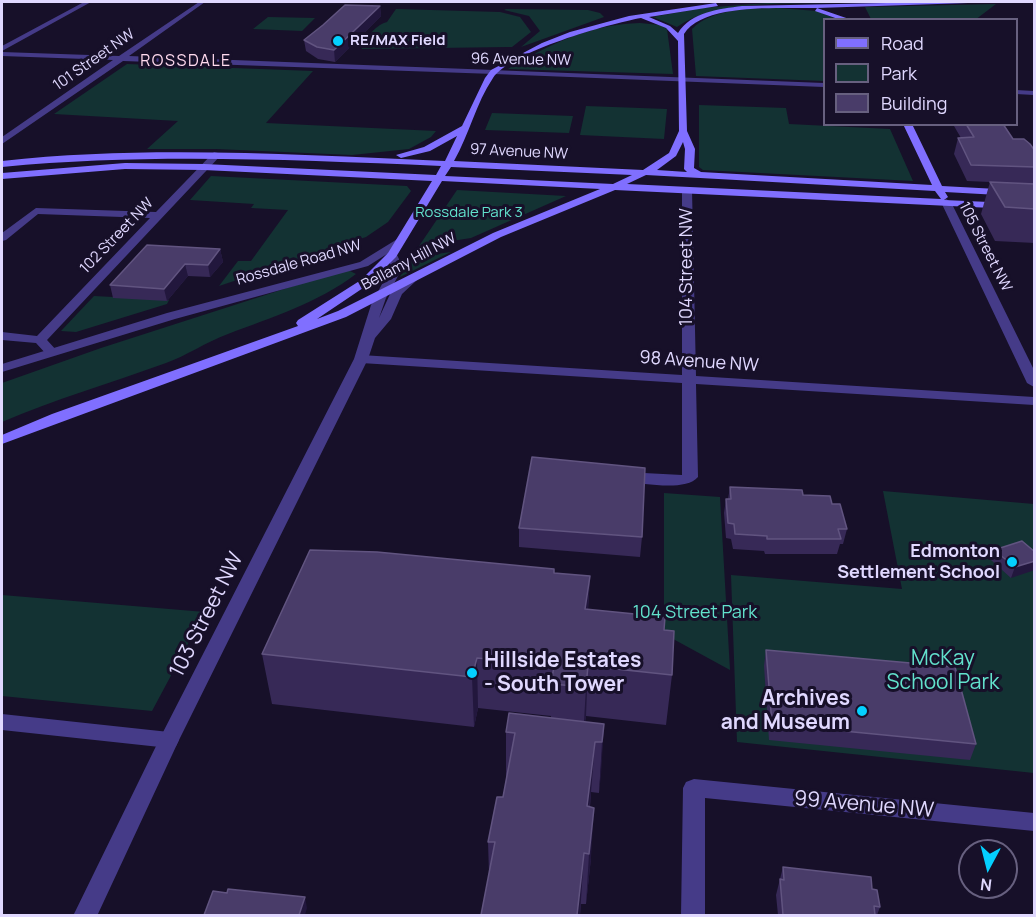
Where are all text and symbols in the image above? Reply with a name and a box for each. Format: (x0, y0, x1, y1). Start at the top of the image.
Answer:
legend (823, 18, 1018, 126)
street label: 101 Street NW (50, 25, 138, 95)
text: Road (881, 31, 924, 55)
place label: RE/MAX Field (350, 32, 445, 50)
marker: RE/MAX Field (331, 34, 345, 48)
street label: 96 Avenue NW (471, 50, 571, 70)
district label: ROSSDALE (140, 52, 232, 72)
text: Park (881, 61, 917, 85)
text: Building (881, 91, 947, 115)
street label: 97 Avenue NW (469, 140, 569, 164)
street label: 102 Street NW (77, 195, 157, 277)
street label: 105 Street NW (955, 199, 1015, 295)
park label: Rossdale Park 3 (415, 204, 523, 222)
street label: 104 Street NW (676, 208, 698, 326)
street label: Bellamy Hill NW (359, 229, 459, 295)
street label: Rossdale Road NW (234, 237, 364, 289)
street label: 98 Avenue NW (639, 347, 759, 377)
place label: Edmonton Settlement School (837, 541, 1000, 584)
street label: 103 Street NW (165, 548, 249, 682)
marker: Edmonton Settlement School (1005, 555, 1019, 569)
park label: 104 Street Park (633, 602, 757, 624)
park label: McKay School Park (887, 646, 999, 696)
place label: Hillside Estates - South Tower (484, 648, 641, 698)
marker: Hillside Estates - South Tower (465, 666, 479, 680)
place label: Archives and Museum (721, 686, 850, 736)
marker: Archives and Museum (855, 704, 869, 718)
street label: 99 Avenue NW (793, 786, 935, 824)
north arrow (958, 839, 1018, 899)
text: N (979, 873, 993, 896)

